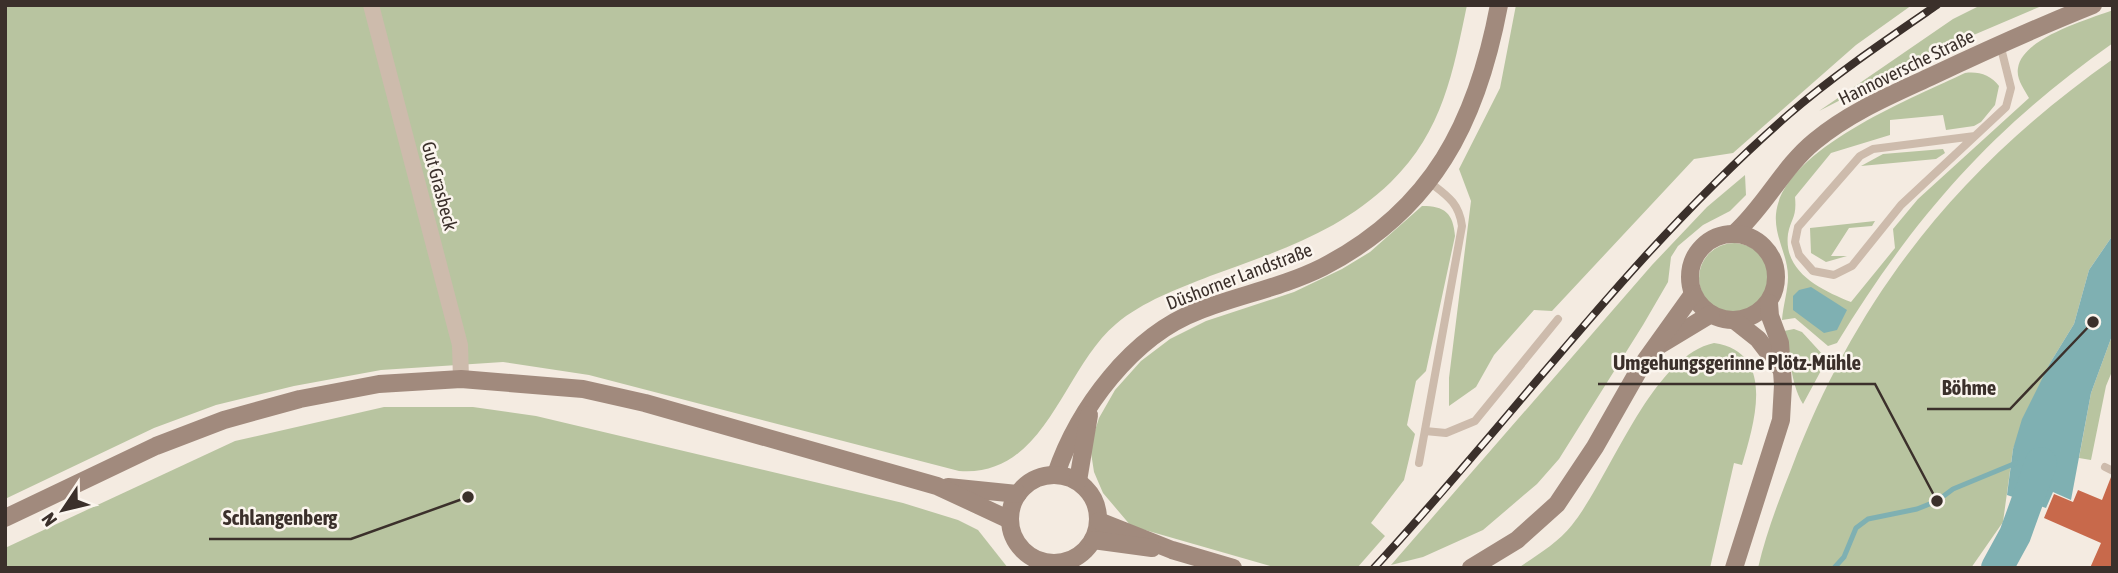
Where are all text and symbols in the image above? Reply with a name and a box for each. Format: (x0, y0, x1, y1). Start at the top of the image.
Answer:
street label: Hannoversche Straße (1835, 25, 1977, 109)
street label: Gut Grasbeck (418, 139, 463, 233)
street label: Düshorner Landstraße (1163, 238, 1315, 314)
callout: Umgehungsgerinne Plötz-Mühle (1598, 342, 1875, 384)
text: Umgehungsgerinne Plötz-Mühle (1613, 350, 1861, 374)
callout: Böhme (1927, 367, 2010, 409)
text: Böhme (1942, 375, 1996, 399)
north arrow (28, 475, 98, 545)
callout: Schlangenberg (209, 497, 351, 539)
text: Schlangenberg (223, 505, 338, 529)
text: N (37, 509, 61, 531)

